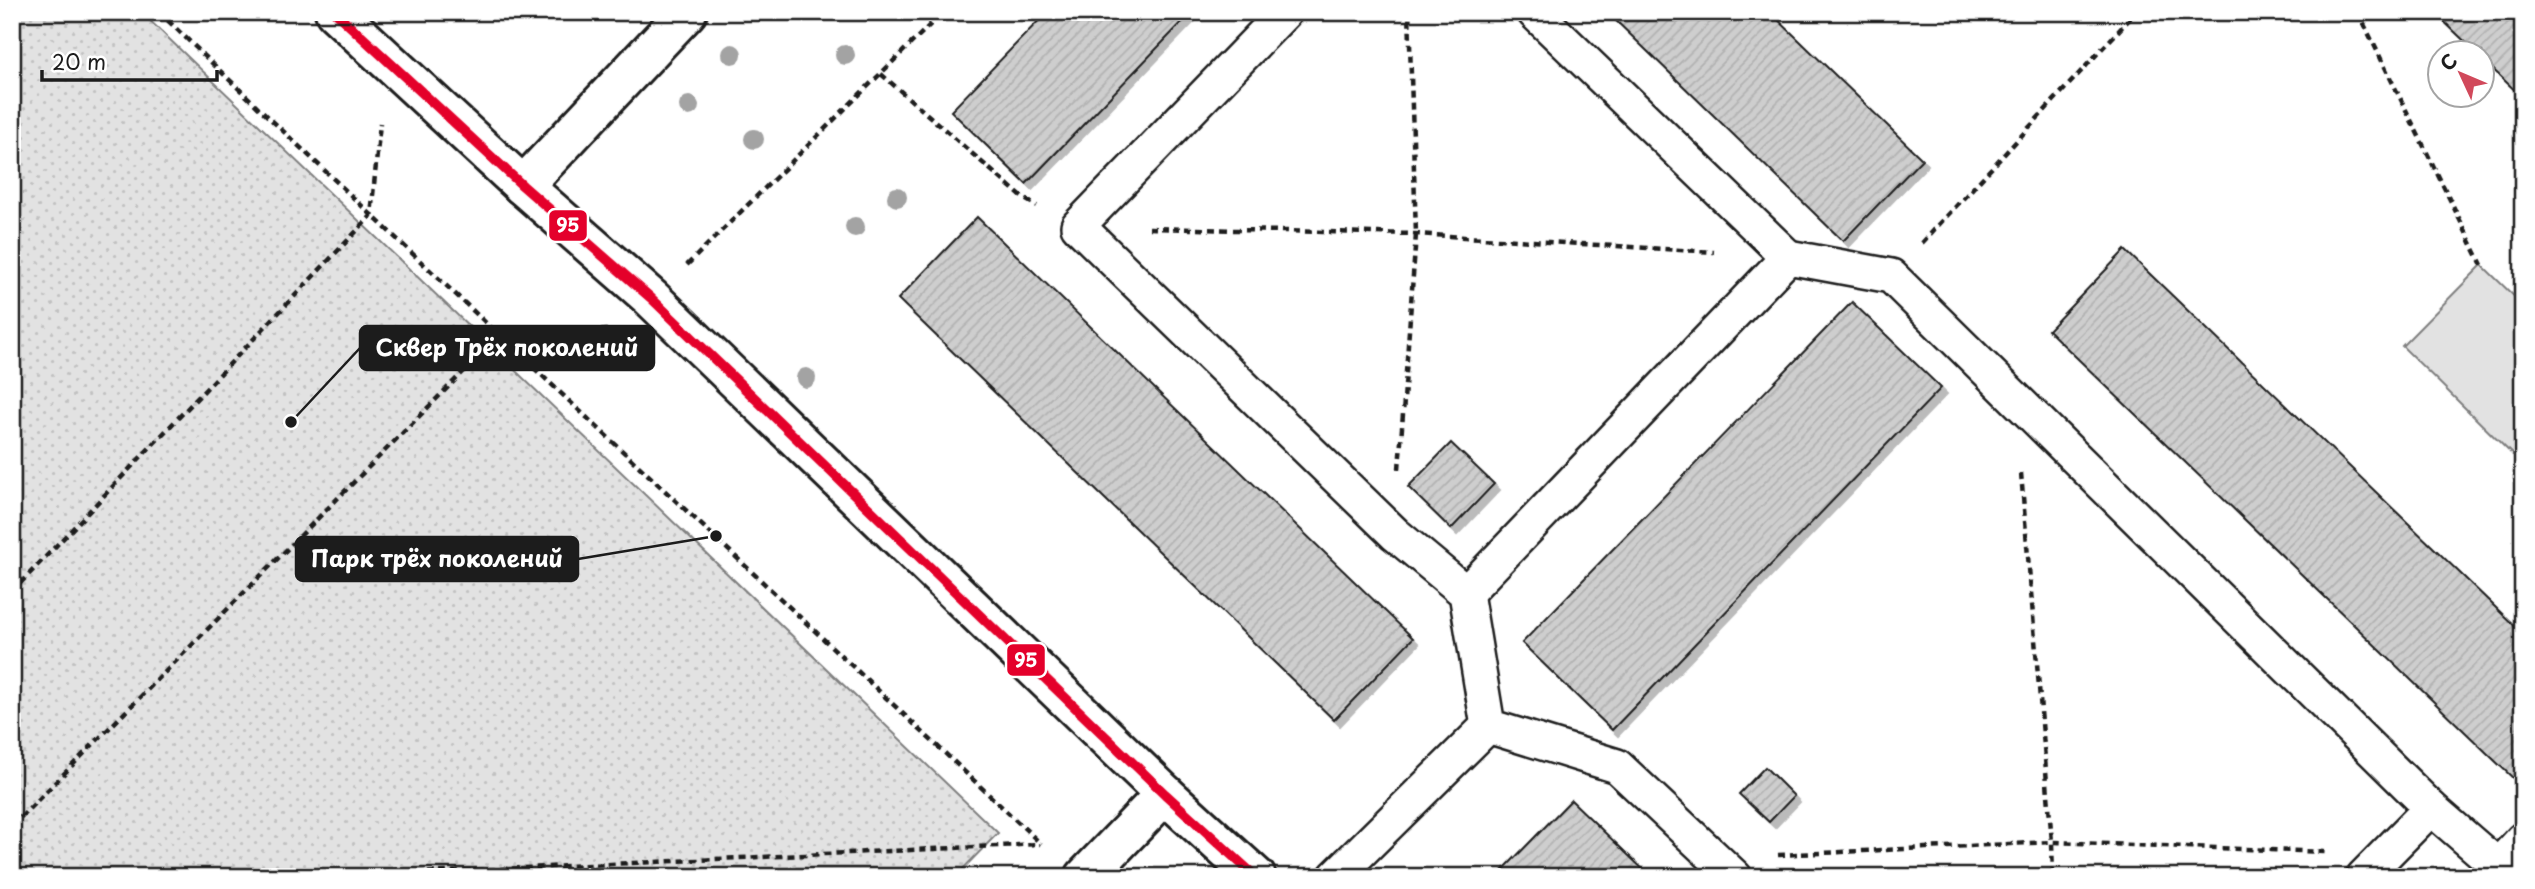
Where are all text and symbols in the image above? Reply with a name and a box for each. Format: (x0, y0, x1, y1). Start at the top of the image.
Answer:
scale bar (42, 38, 217, 82)
north arrow (2426, 38, 2496, 108)
text: 20 m (52, 45, 106, 77)
text: С (2433, 47, 2463, 76)
line badge: 95 (548, 209, 588, 242)
text: 95 (556, 210, 580, 238)
callout: Сквер Трёх поколений (360, 326, 654, 370)
text: Сквер Трёх поколений (376, 329, 638, 364)
callout: Парк трёх поколений (296, 537, 578, 581)
text: Парк трёх поколений (311, 540, 563, 575)
line badge: 95 (1006, 643, 1046, 677)
text: 95 (1014, 645, 1038, 673)

